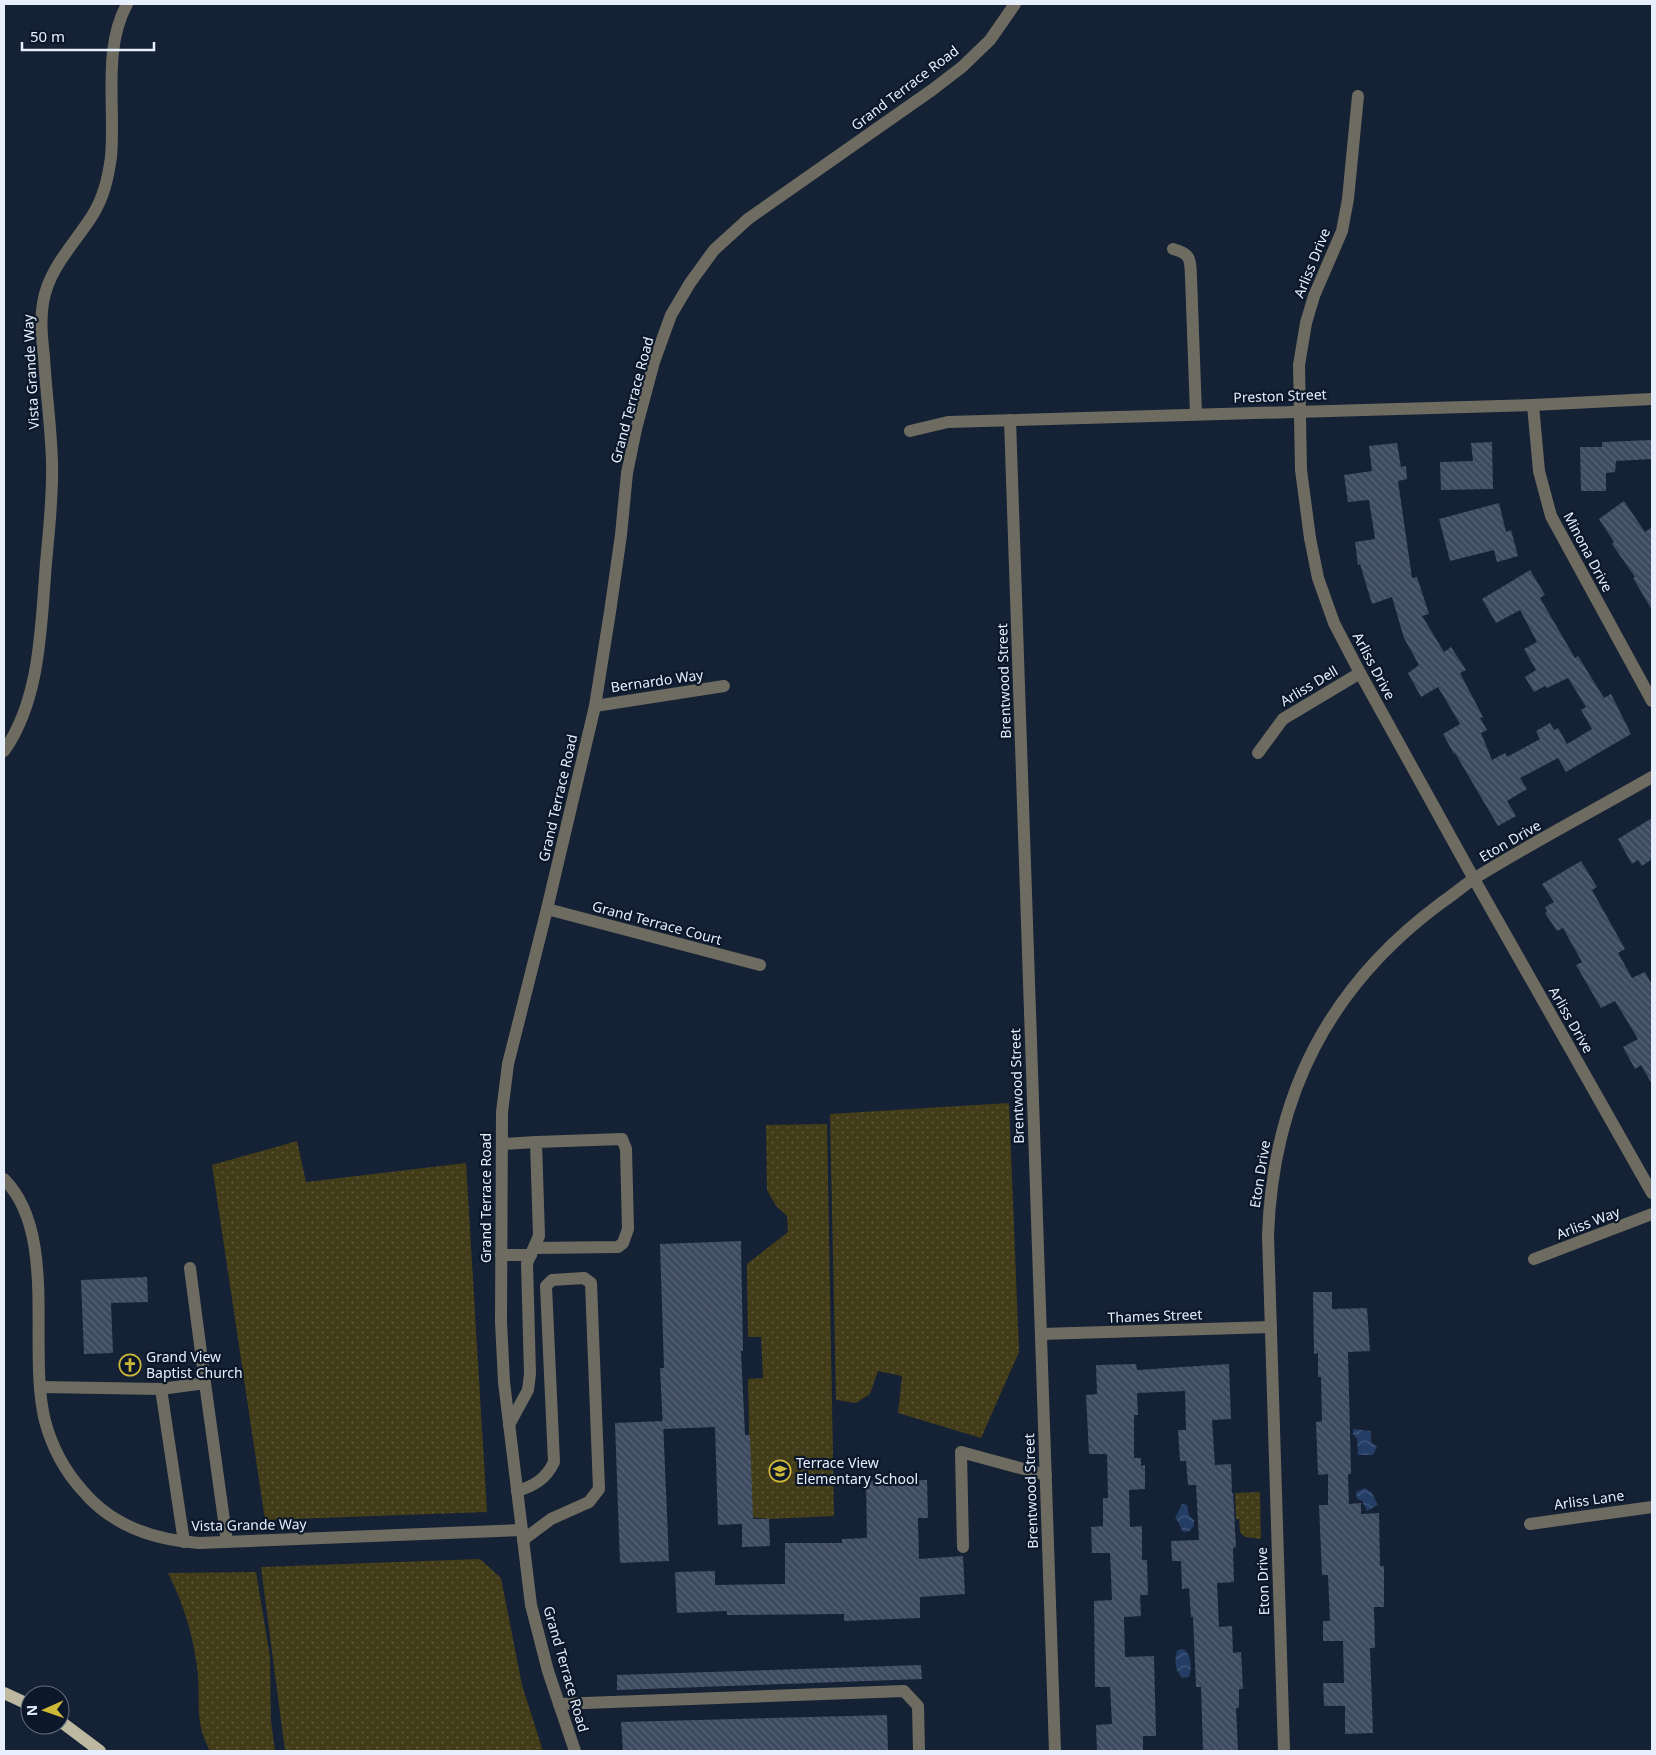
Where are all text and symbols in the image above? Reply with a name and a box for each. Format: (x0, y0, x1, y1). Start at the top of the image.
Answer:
scale bar (22, 20, 155, 52)
text: 50 m (30, 26, 65, 46)
street label: Grand Terrace Road (847, 41, 962, 134)
street label: Arliss Drive (1289, 225, 1334, 301)
street label: Vista Grande Way (18, 313, 43, 430)
street label: Grand Terrace Road (605, 335, 658, 465)
street label: Preston Street (1233, 384, 1327, 407)
street label: Minona Drive (1559, 508, 1618, 595)
street label: Brentwood Street (992, 623, 1015, 739)
street label: Arliss Drive (1349, 629, 1400, 703)
street label: Arliss Dell (1276, 661, 1341, 710)
street label: Bernardo Way (609, 664, 705, 696)
street label: Grand Terrace Road (534, 732, 581, 863)
street label: Eton Drive (1475, 815, 1544, 866)
street label: Grand Terrace Court (590, 896, 724, 949)
street label: Arliss Drive (1545, 983, 1598, 1056)
street label: Brentwood Street (1005, 1028, 1028, 1144)
street label: Grand Terrace Road (476, 1133, 495, 1263)
street label: Eton Drive (1245, 1139, 1274, 1209)
street label: Arliss Way (1553, 1201, 1623, 1243)
street label: Thames Street (1107, 1304, 1203, 1327)
place label: Grand View Baptist Church (146, 1347, 243, 1382)
church icon: Grand View Baptist Church (118, 1353, 142, 1377)
street label: Brentwood Street (1019, 1433, 1042, 1549)
place label: Terrace View Elementary School (796, 1453, 918, 1488)
school or university icon: Terrace View Elementary School (768, 1459, 792, 1483)
street label: Arliss Lane (1553, 1485, 1625, 1514)
street label: Vista Grande Way (191, 1514, 308, 1535)
street label: Eton Drive (1252, 1546, 1273, 1615)
street label: Grand Terrace Road (539, 1604, 594, 1734)
north arrow (20, 1685, 70, 1735)
text: N (22, 1704, 41, 1716)

